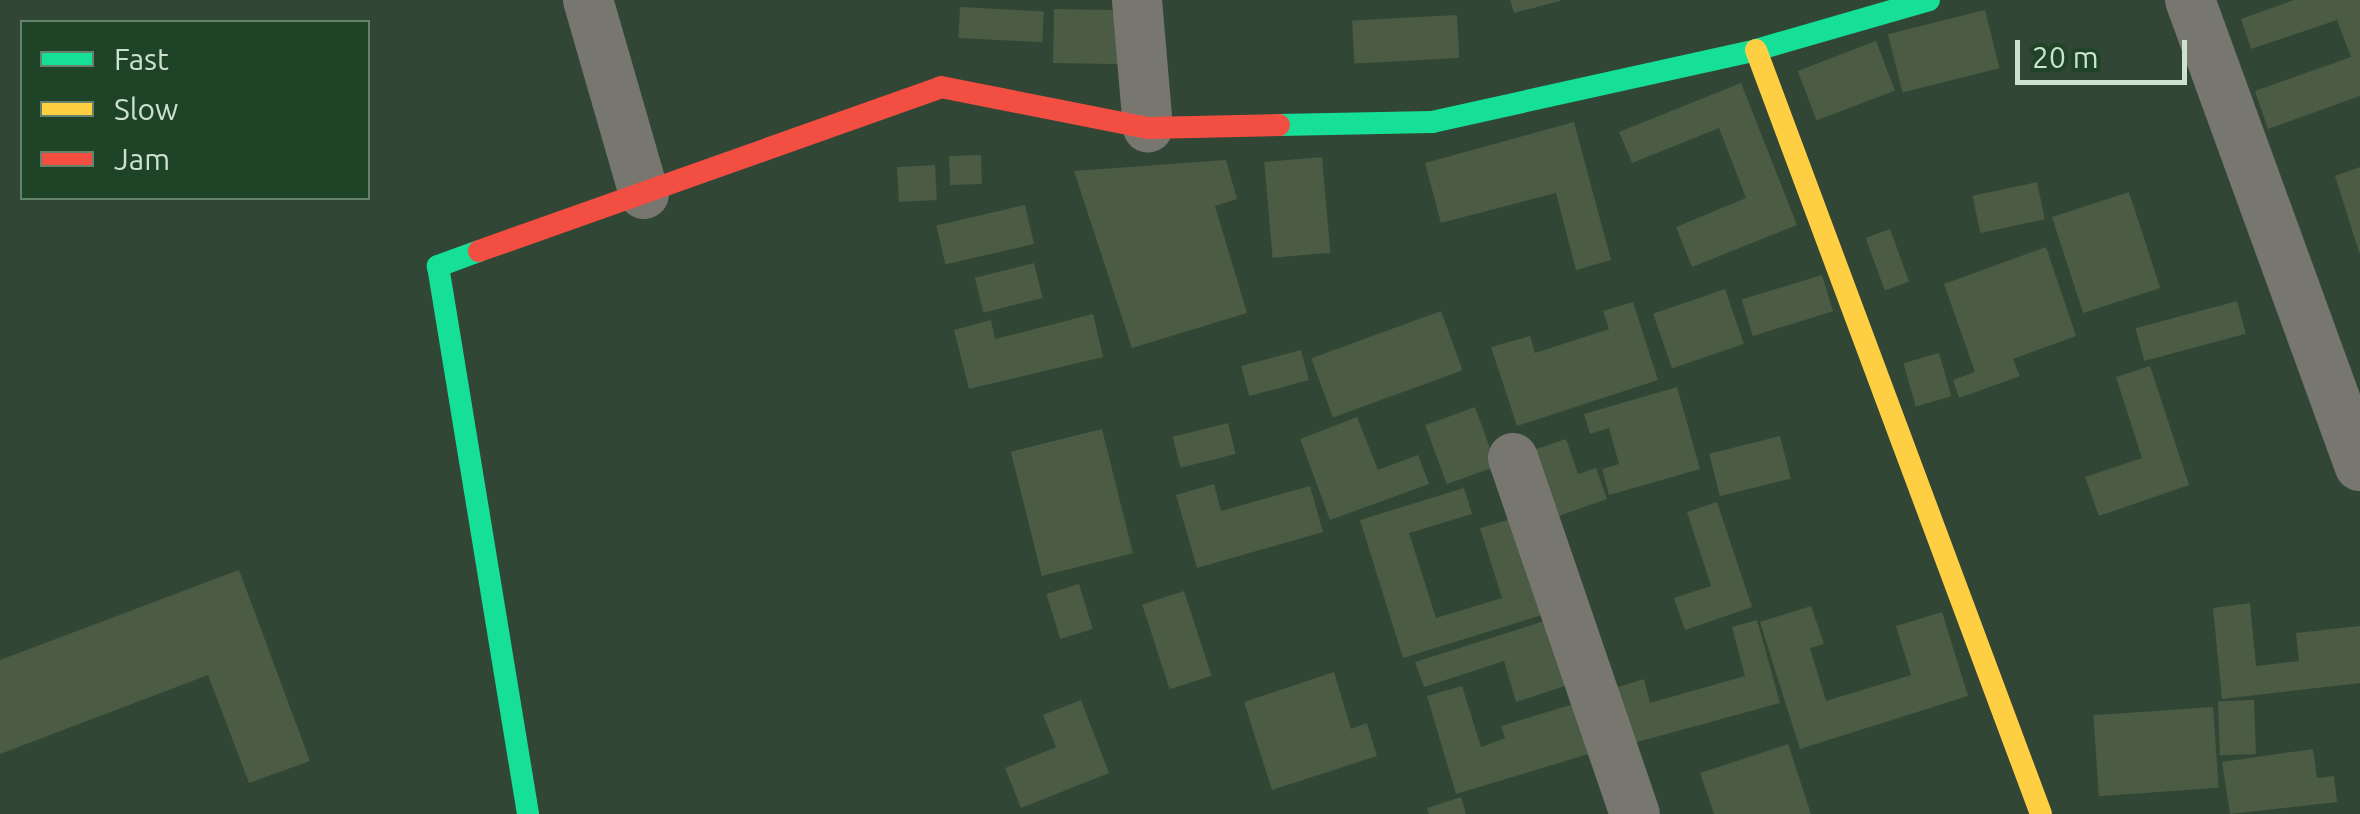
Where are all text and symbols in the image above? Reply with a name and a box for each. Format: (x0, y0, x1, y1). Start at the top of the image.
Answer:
legend (20, 20, 370, 200)
scale bar (2020, 20, 2192, 82)
text: 20 m (2032, 40, 2099, 74)
text: Fast (114, 42, 169, 76)
text: Slow (114, 92, 178, 126)
text: Jam (114, 142, 170, 176)

